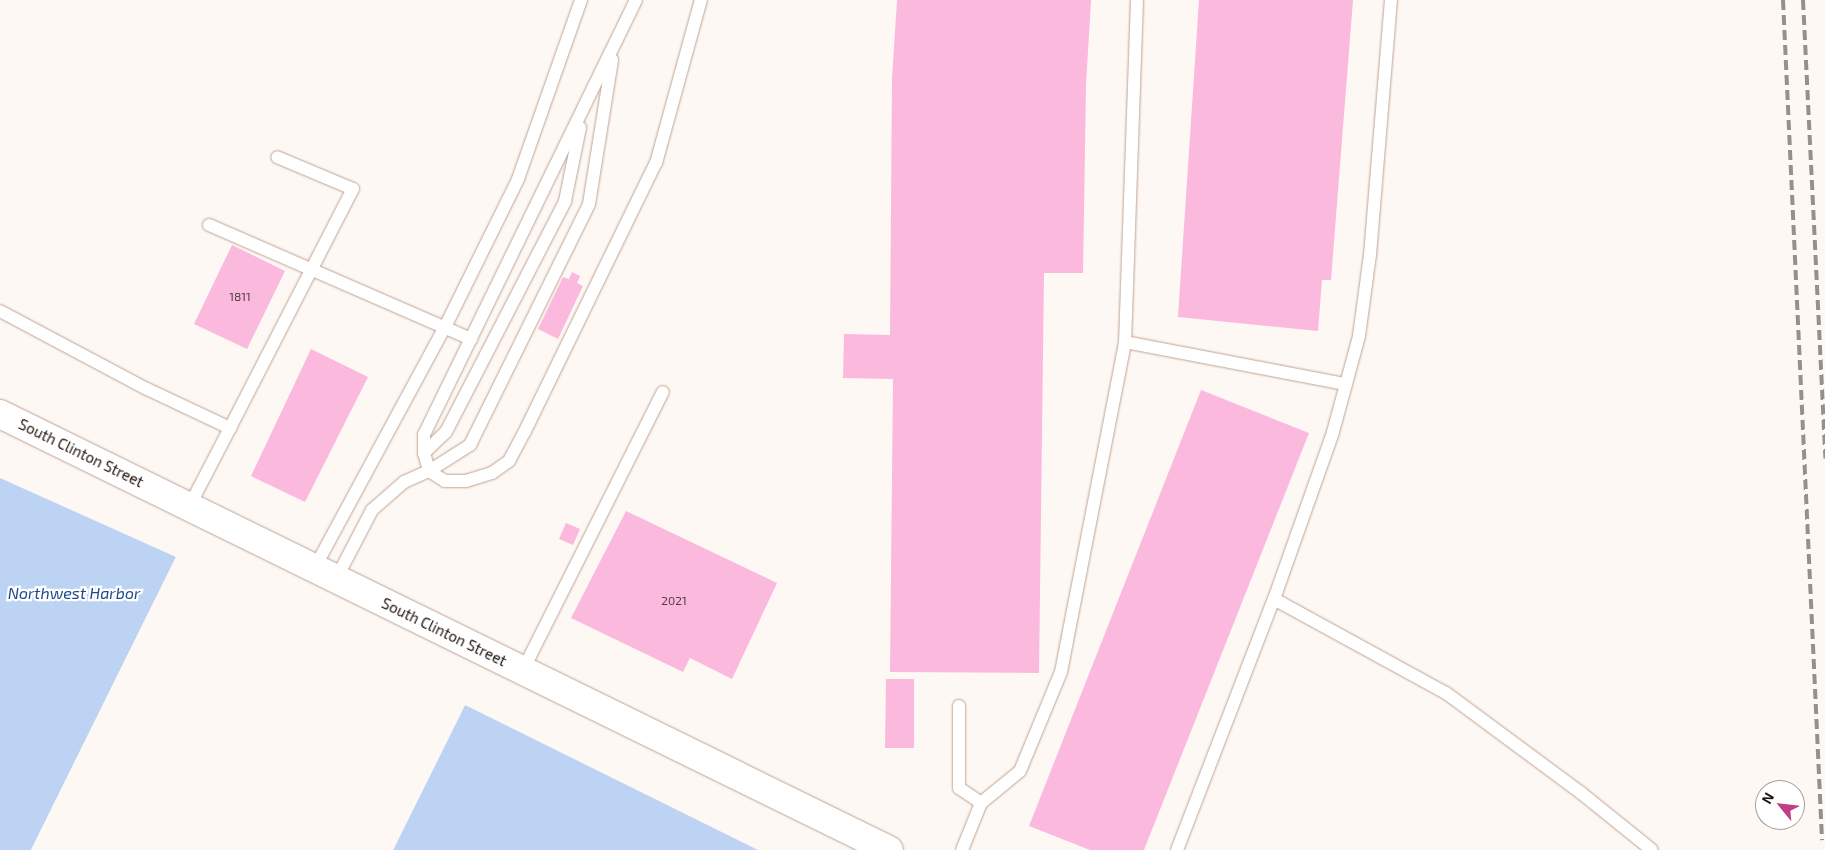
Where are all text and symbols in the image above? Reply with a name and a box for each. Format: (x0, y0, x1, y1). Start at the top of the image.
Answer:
house number: 1811 (229, 290, 251, 304)
street label: South Clinton Street (16, 415, 146, 491)
water label: Northwest Harbor (8, 583, 140, 603)
street label: South Clinton Street (379, 594, 509, 670)
house number: 2021 (661, 594, 687, 608)
north arrow (1755, 780, 1805, 830)
text: N (1757, 789, 1777, 807)

